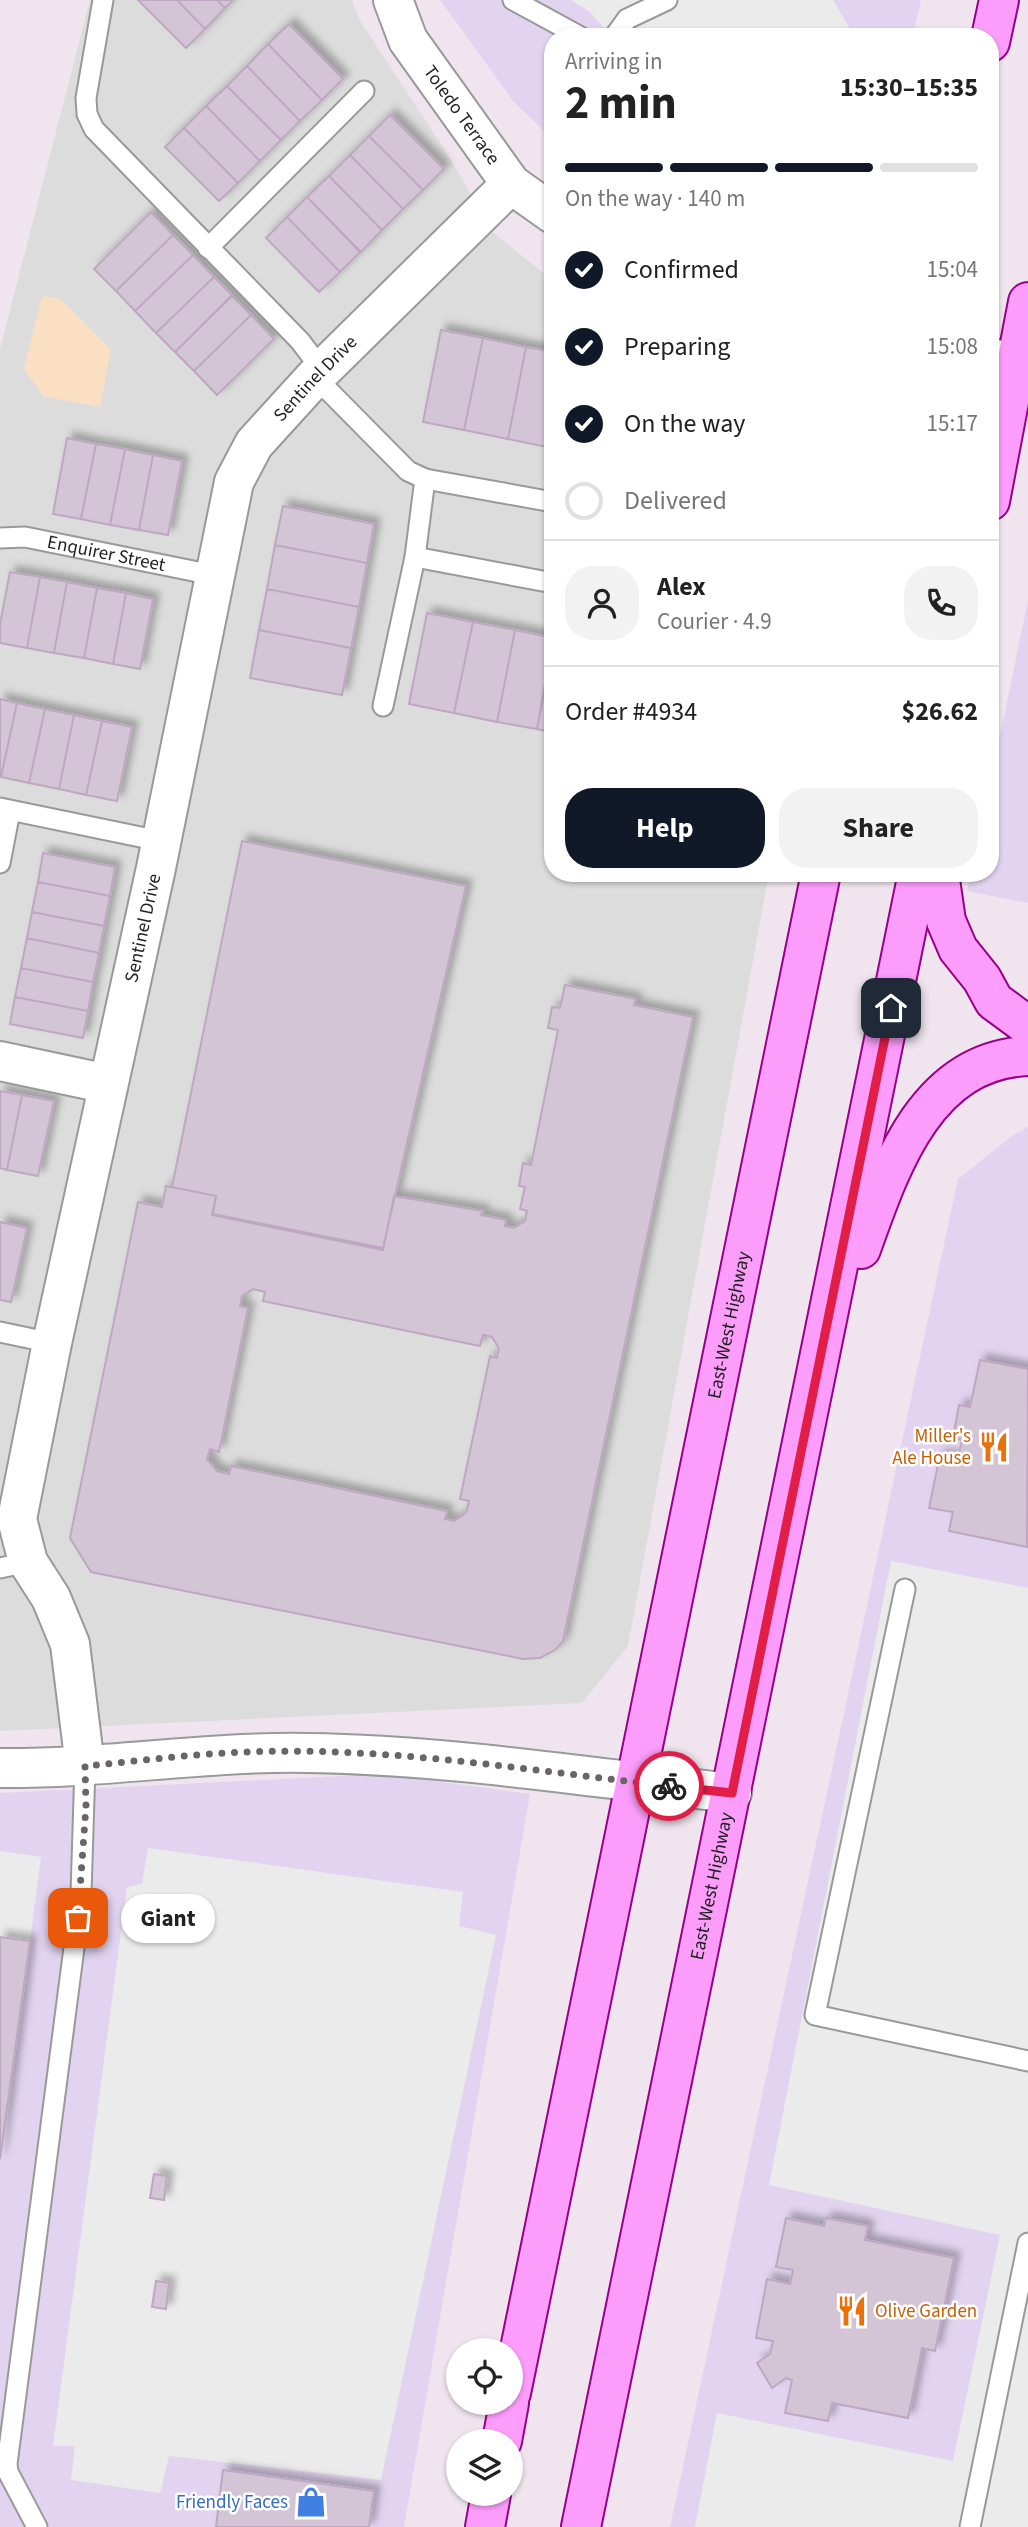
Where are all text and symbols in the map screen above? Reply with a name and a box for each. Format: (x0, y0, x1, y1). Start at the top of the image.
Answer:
text: Arriving in (565, 45, 663, 78)
street label: Toledo Terrace (417, 60, 507, 170)
text: 15:30–15:35 (840, 69, 978, 106)
text: 2 min (565, 71, 677, 136)
text: On the way · 140 m (565, 182, 745, 215)
icon: check (565, 251, 603, 289)
text: Confirmed (624, 251, 739, 288)
text: 15:04 (927, 253, 978, 286)
icon: check (565, 328, 603, 366)
text: Preparing (624, 328, 730, 365)
street label: Sentinel Drive (267, 329, 363, 428)
text: 15:08 (927, 330, 978, 363)
icon: check (565, 405, 603, 443)
text: On the way (624, 405, 745, 442)
text: 15:17 (927, 407, 978, 440)
text: Delivered (624, 482, 727, 519)
street label: Enquirer Street (45, 528, 168, 579)
button: person (565, 566, 639, 640)
button: phone (904, 566, 978, 640)
text: Alex (657, 568, 706, 605)
text: Courier · 4.9 (657, 605, 772, 638)
text: Order #4934 (565, 693, 697, 730)
text: $26.62 (902, 693, 978, 730)
button: Help (565, 788, 765, 868)
button: Share (779, 788, 978, 868)
street label: Sentinel Drive (118, 871, 168, 985)
pin (861, 978, 921, 1038)
icon: home (872, 989, 910, 1027)
street label: East-West Highway (701, 1249, 757, 1401)
place label: Miller's Ale House (892, 1423, 971, 1472)
restaurant icon: Miller's Ale House (977, 1430, 1011, 1464)
courier (634, 1751, 704, 1821)
icon: bike (650, 1767, 688, 1805)
street label: East-West Highway (683, 1810, 740, 1962)
pin (48, 1888, 108, 1948)
callout: Giant (120, 1894, 214, 1942)
icon: bag (59, 1899, 97, 1937)
text: Giant (140, 1902, 196, 1935)
restaurant icon: Olive Garden (835, 2294, 869, 2328)
place label: Olive Garden (875, 2298, 977, 2325)
map controls (446, 2338, 523, 2506)
button: locate (446, 2338, 523, 2415)
button: layers (446, 2429, 523, 2506)
shop icon: Friendly Faces (294, 2485, 328, 2519)
place label: Friendly Faces (176, 2489, 288, 2516)

